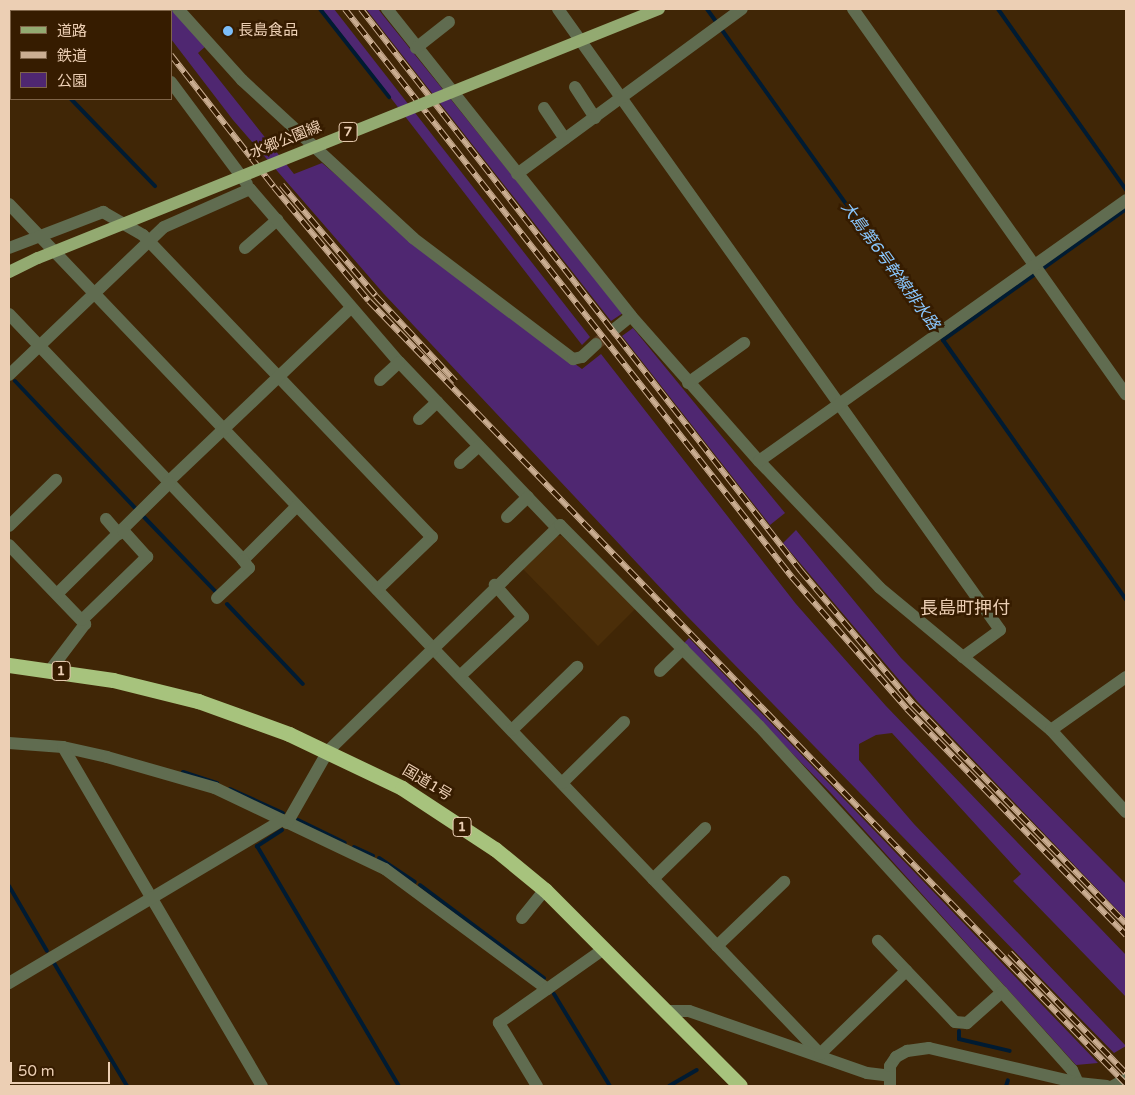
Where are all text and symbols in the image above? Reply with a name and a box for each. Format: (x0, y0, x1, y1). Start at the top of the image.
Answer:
legend (10, 10, 172, 100)
text: 道路 (57, 22, 87, 40)
place label: 長島食品 (238, 22, 298, 40)
marker: 長島食品 (222, 25, 234, 37)
text: 鉄道 (57, 47, 87, 65)
text: 公園 (57, 72, 87, 90)
street label: 水郷公園線 (248, 118, 324, 162)
road number: 7 (338, 120, 358, 144)
water label: 大島第6号幹線排水路 (837, 198, 943, 334)
district label: 長島町押付 (920, 597, 1010, 619)
road number: 1 (51, 659, 71, 682)
street label: 国道1号 (399, 761, 455, 805)
road number: 1 (452, 816, 472, 839)
scale bar (12, 1052, 112, 1084)
text: 50 m (18, 1062, 55, 1080)

